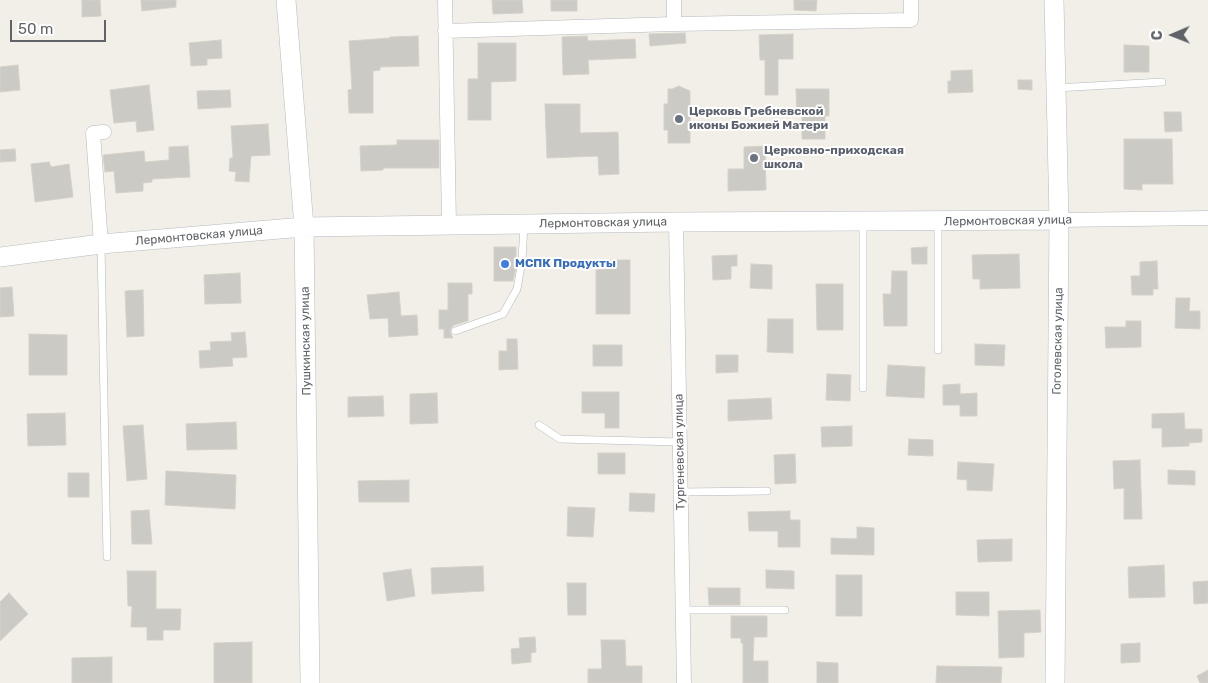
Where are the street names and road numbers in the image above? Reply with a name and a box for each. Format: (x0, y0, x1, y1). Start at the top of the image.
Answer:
street label: Лермонтовская улица (944, 213, 1072, 229)
street label: Лермонтовская улица (539, 215, 667, 231)
street label: Лермонтовская улица (135, 223, 263, 249)
street label: Пушкинская улица (298, 286, 314, 396)
street label: Гоголевская улица (1050, 287, 1066, 395)
street label: Тургеневская улица (672, 393, 688, 511)

